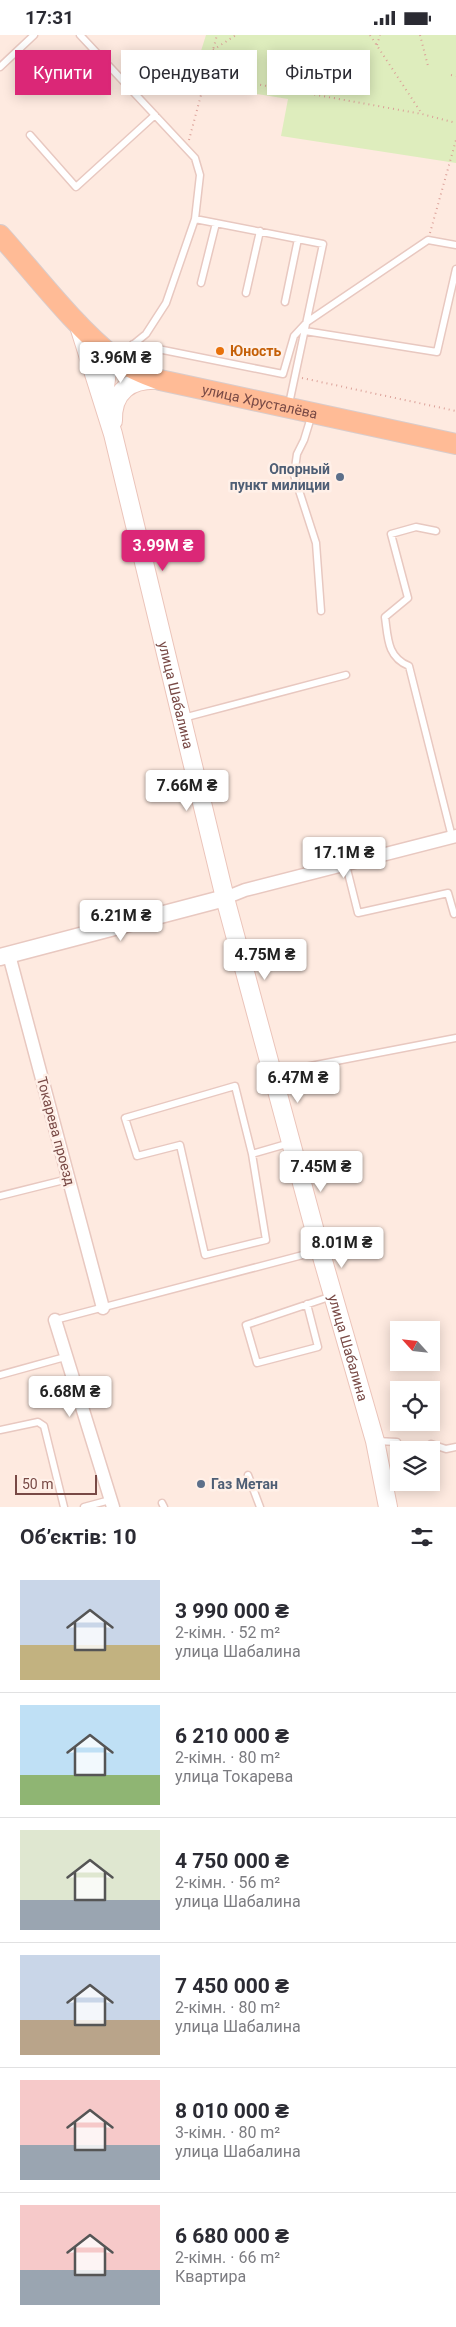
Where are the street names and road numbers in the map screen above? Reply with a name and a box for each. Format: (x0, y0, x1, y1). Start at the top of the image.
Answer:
street label: улица Хрусталёва (201, 381, 319, 422)
street label: улица Шабалина (155, 640, 197, 750)
street label: Токарева проезд (34, 1075, 78, 1188)
street label: улица Шабалина (325, 1293, 371, 1403)

